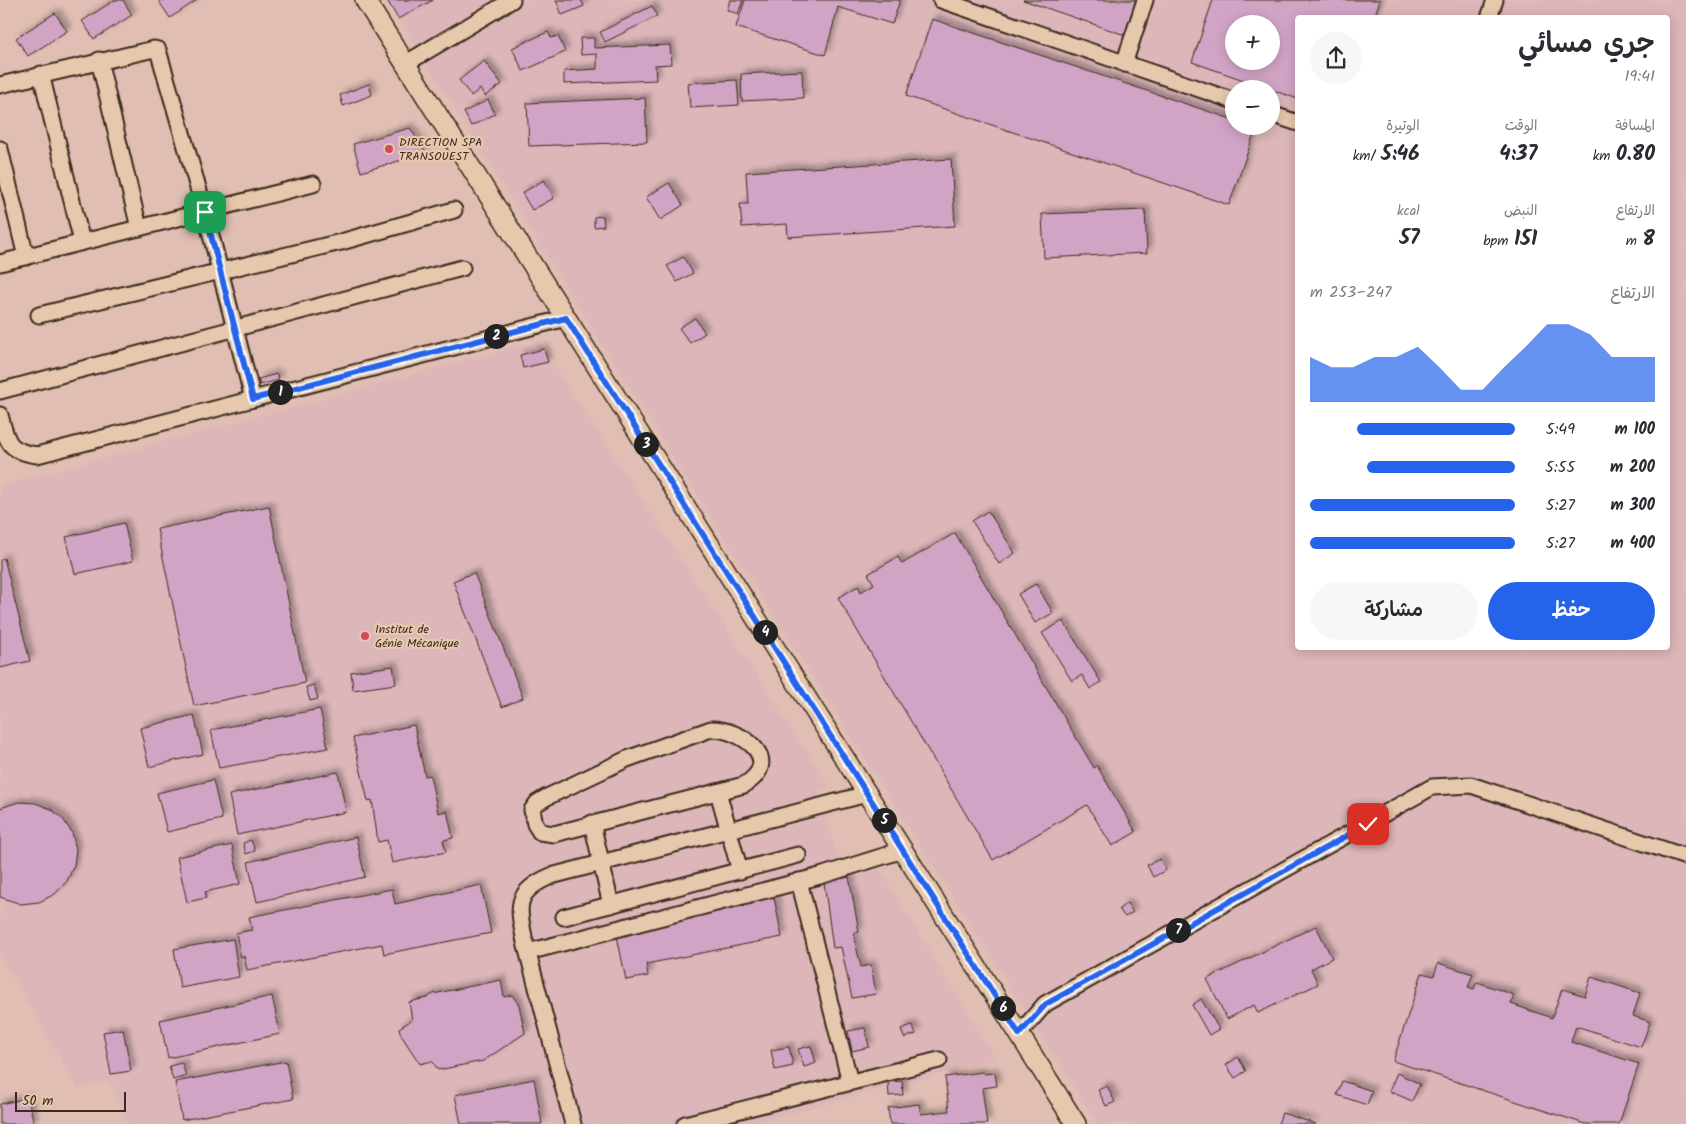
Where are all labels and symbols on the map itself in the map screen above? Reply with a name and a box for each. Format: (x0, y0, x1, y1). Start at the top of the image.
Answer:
place label: DIRECTION SPA TRANSOUEST (399, 133, 482, 166)
marker: DIRECTION SPA TRANSOUEST (383, 143, 395, 155)
pin (184, 191, 226, 233)
pin: 2 (484, 324, 508, 348)
pin: 1 (268, 380, 292, 404)
pin: 3 (634, 432, 658, 456)
place label: Institut de Génie Mécanique (375, 620, 459, 653)
pin: 4 (752, 620, 778, 644)
marker: Institut de Génie Mécanique (359, 630, 371, 642)
pin (1347, 803, 1389, 845)
pin: 5 (872, 808, 896, 832)
pin: 7 (1166, 918, 1190, 942)
pin: 6 (990, 996, 1016, 1020)
scale bar (15, 1089, 126, 1112)

